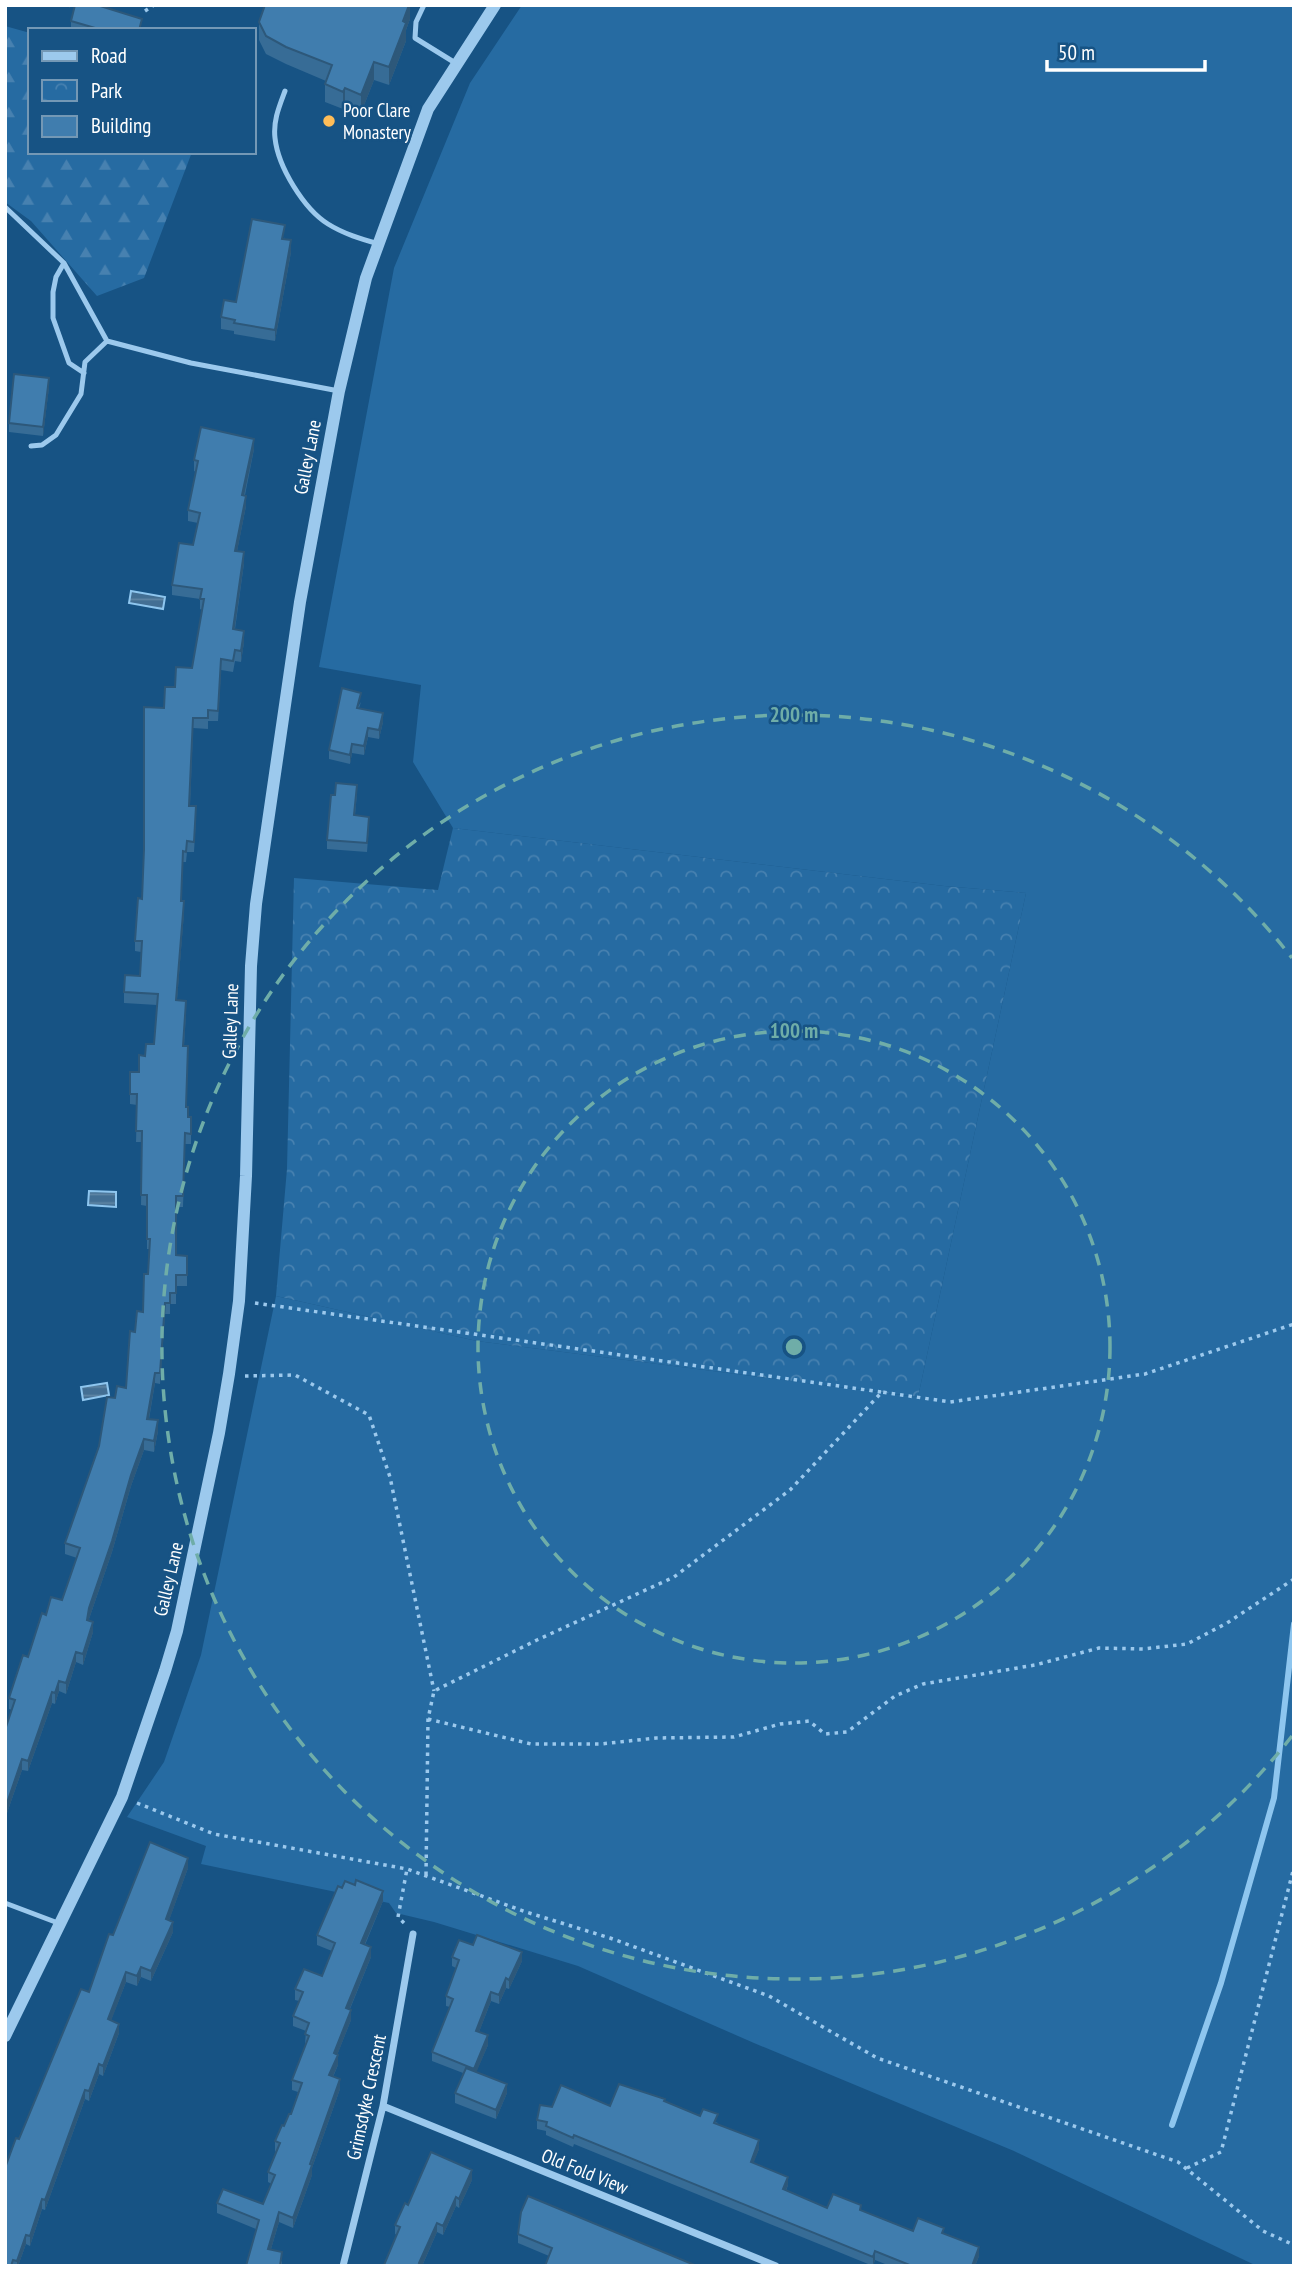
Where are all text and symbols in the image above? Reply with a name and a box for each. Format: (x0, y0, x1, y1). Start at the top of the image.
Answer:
legend (28, 28, 256, 154)
scale bar (1047, 28, 1204, 72)
text: 50 m (1058, 39, 1095, 66)
text: Road (91, 42, 127, 69)
text: Park (91, 77, 122, 104)
place label: Poor Clare Monastery (343, 98, 412, 144)
text: Building (91, 112, 151, 139)
marker: Poor Clare Monastery (321, 113, 337, 129)
street label: Galley Lane (288, 418, 326, 496)
text: 200 m (770, 701, 818, 728)
street label: Galley Lane (217, 983, 243, 1059)
text: 100 m (770, 1017, 818, 1044)
centre of rings (782, 1335, 806, 1359)
street label: Galley Lane (148, 1539, 188, 1618)
street label: Grimsdyke Crescent (341, 2031, 391, 2162)
street label: Old Fold View (538, 2143, 633, 2200)

